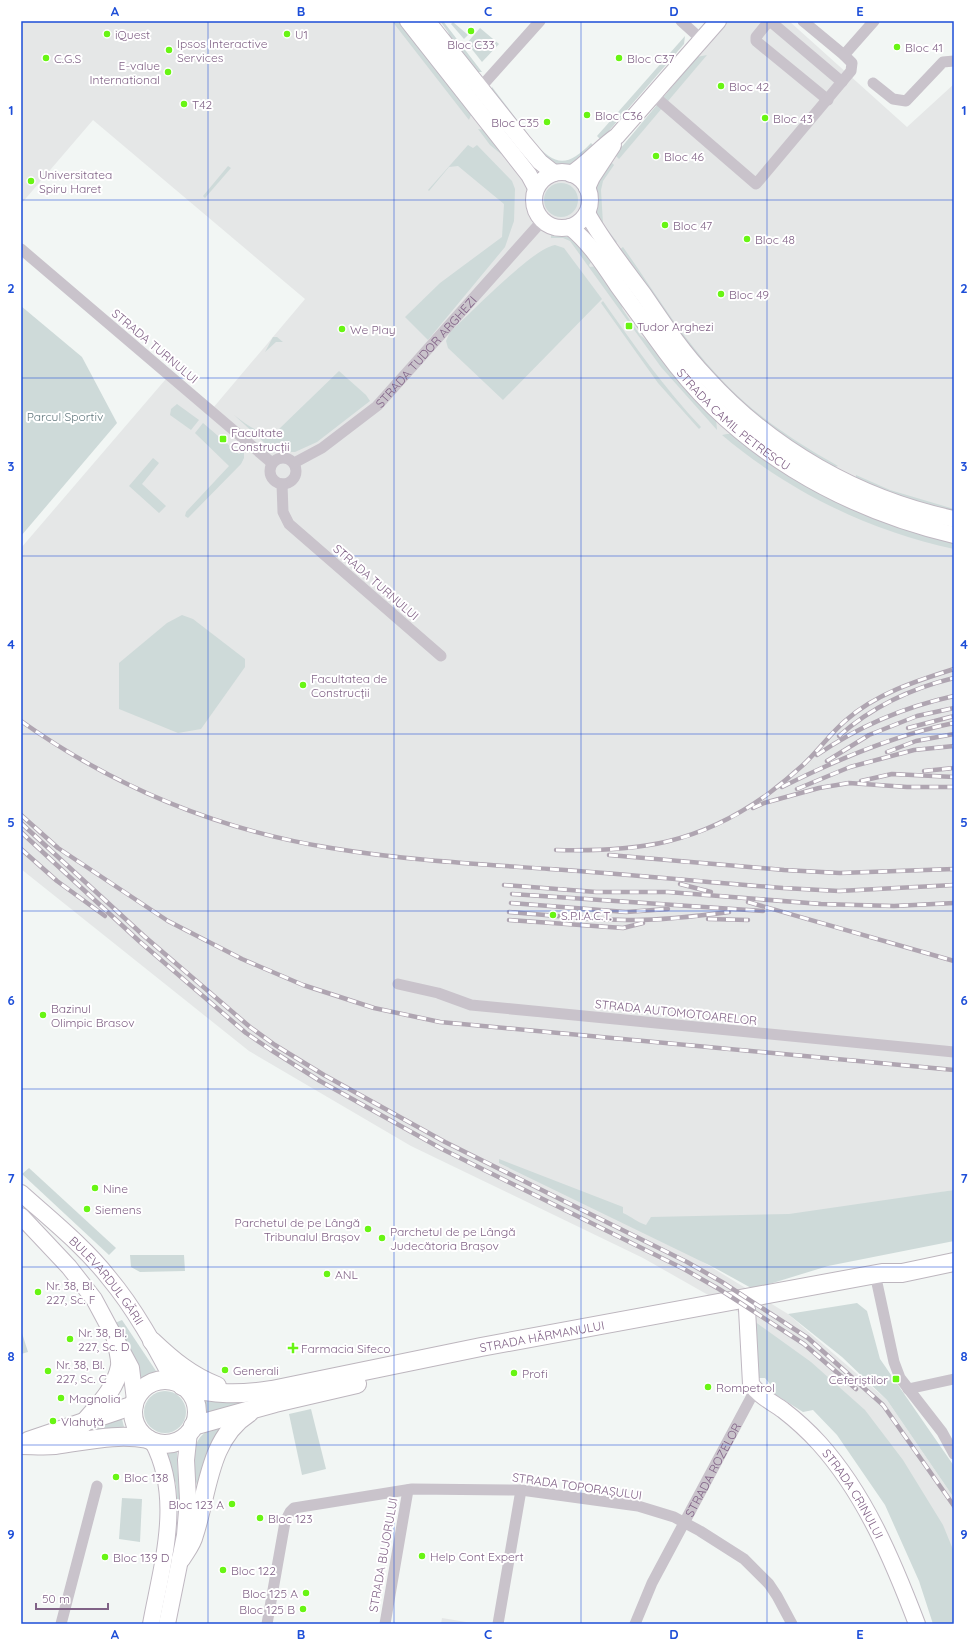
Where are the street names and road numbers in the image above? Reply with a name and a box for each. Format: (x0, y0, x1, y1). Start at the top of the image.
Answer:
street label: STRADA TUDOR ARGHEZI (372, 293, 479, 410)
street label: STRADA TURNULUI (109, 305, 201, 387)
street label: STRADA CAMIL PETRESCU (674, 365, 793, 473)
street label: STRADA TURNULUI (330, 541, 422, 623)
street label: STRADA AUTOMOTOARELOR (594, 996, 758, 1028)
street label: BULEVARDUL GĂRII (67, 1233, 147, 1327)
street label: STRADA HĂRMANULUI (478, 1317, 605, 1355)
street label: STRADA ROZELOR (681, 1420, 744, 1519)
street label: STRADA CRINULUI (820, 1446, 887, 1541)
street label: STRADA TOPORAȘULUI (511, 1469, 643, 1503)
street label: STRADA BUJORULUI (366, 1497, 400, 1613)

